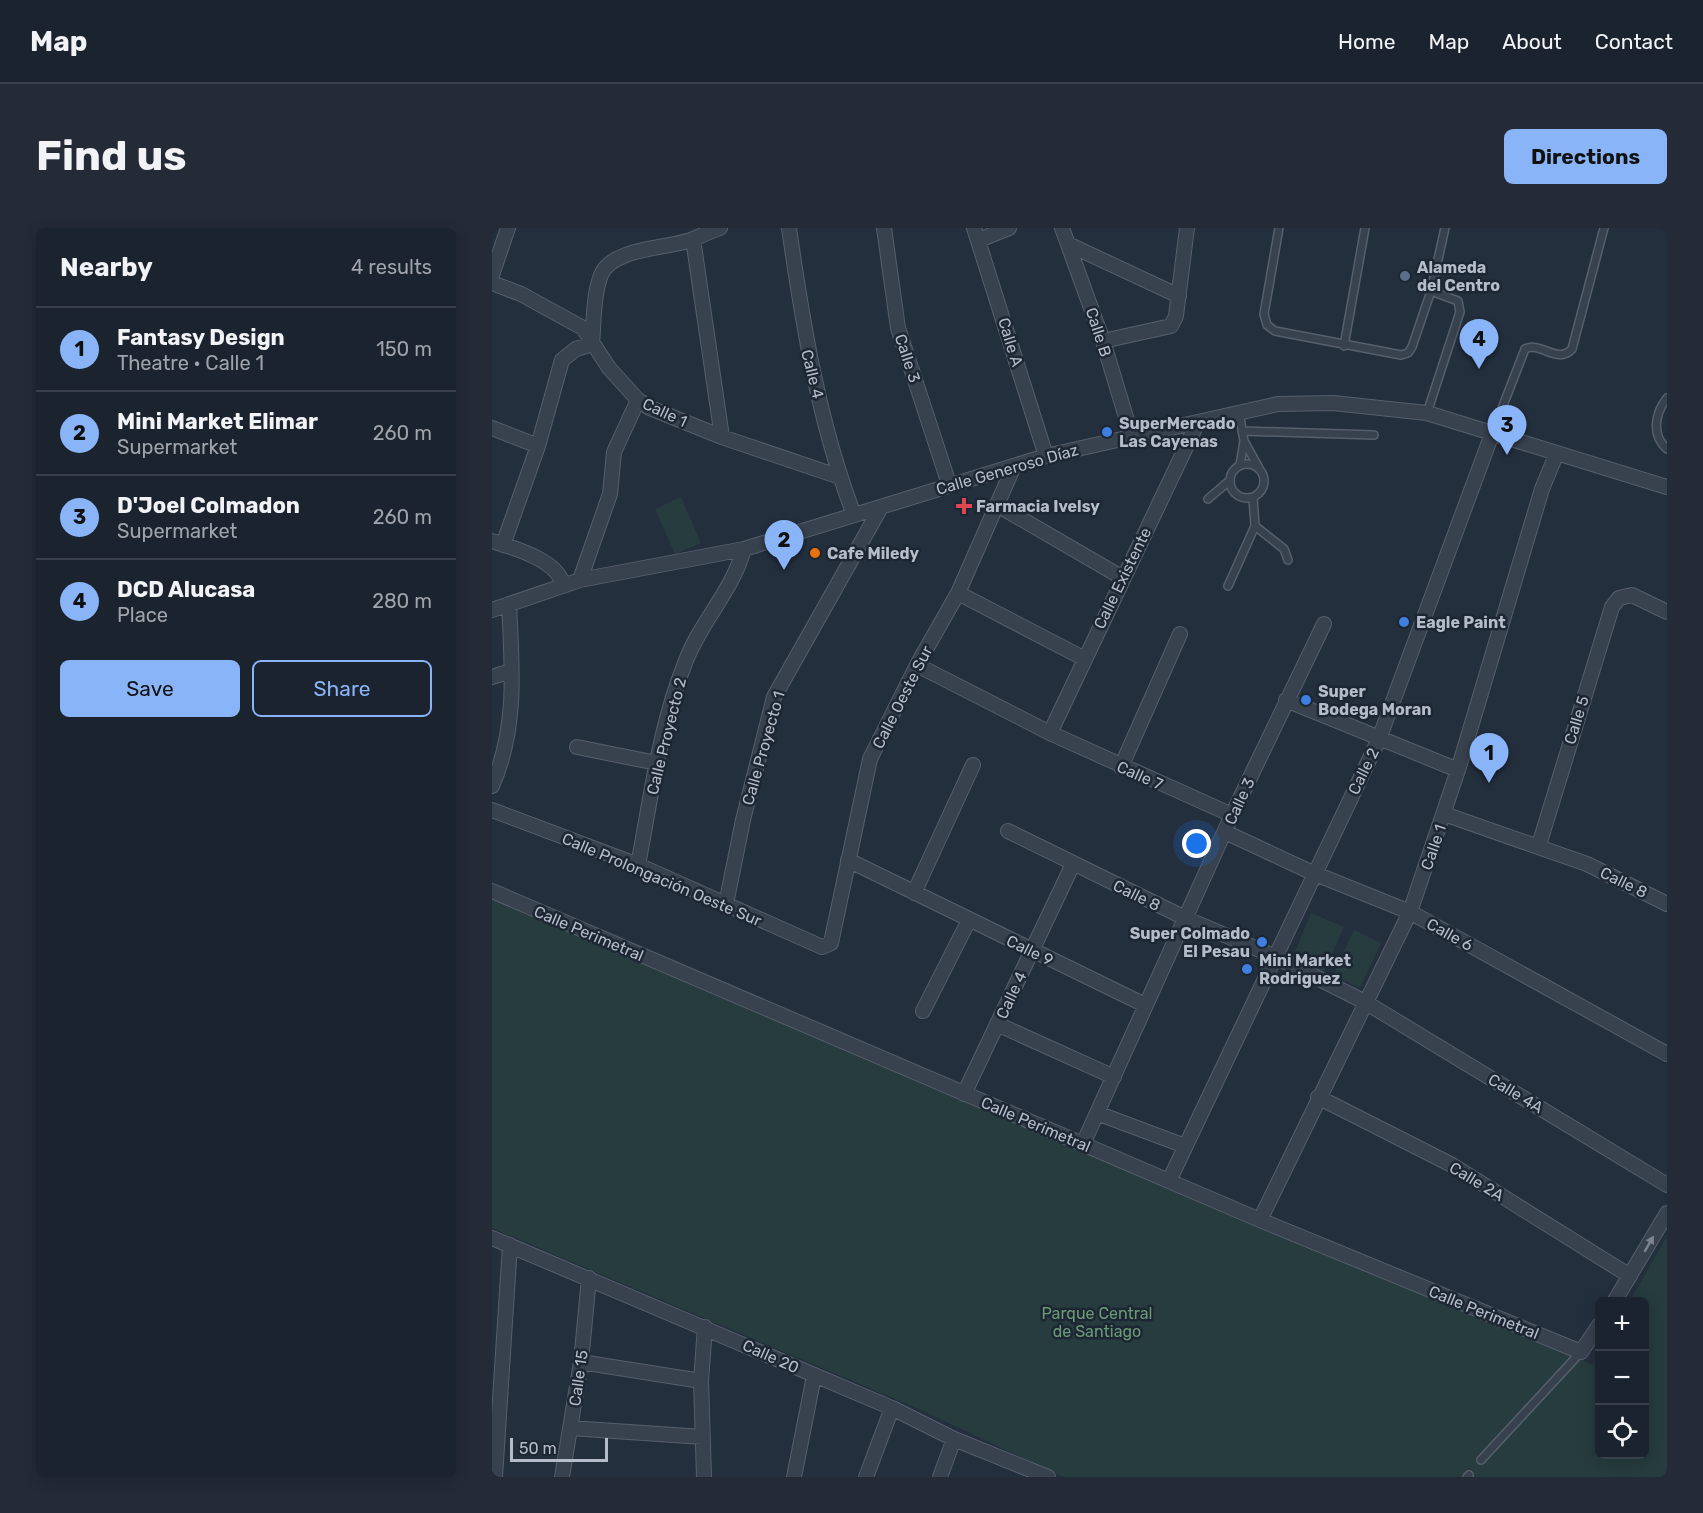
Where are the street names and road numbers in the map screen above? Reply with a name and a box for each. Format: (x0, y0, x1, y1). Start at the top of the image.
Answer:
street label: Calle B (1082, 305, 1115, 359)
street label: Calle A (994, 315, 1027, 369)
street label: Calle 3 (891, 332, 924, 385)
street label: Calle 4 (797, 348, 828, 401)
street label: Calle 1 (639, 394, 690, 431)
street label: Calle Generoso Díaz (934, 440, 1080, 499)
street label: Calle Existente (1090, 524, 1155, 632)
street label: Calle Oeste Sur (868, 643, 937, 752)
street label: Calle Proyecto 2 (643, 675, 690, 797)
street label: Calle Proyecto 1 (738, 689, 789, 807)
street label: Calle 5 (1560, 694, 1593, 747)
street label: Calle 2 (1344, 745, 1383, 798)
street label: Calle 7 (1114, 757, 1166, 794)
street label: Calle 3 (1220, 775, 1259, 828)
street label: Calle 1 (1417, 822, 1450, 872)
street label: Calle Prolongación Oeste Sur (559, 829, 764, 930)
street label: Calle 8 (1597, 863, 1651, 902)
street label: Calle 8 (1110, 876, 1164, 915)
street label: Calle Perimetral (531, 902, 646, 965)
street label: Calle 6 (1423, 914, 1476, 955)
street label: Calle 9 (1003, 931, 1056, 970)
street label: Calle 4 (992, 968, 1031, 1022)
street label: Calle 4A (1485, 1070, 1547, 1117)
street label: Calle Perimetral (978, 1093, 1093, 1156)
street label: Calle 2A (1446, 1158, 1508, 1205)
street label: Calle Perimetral (1426, 1282, 1542, 1343)
street label: Calle 20 (740, 1336, 802, 1377)
street label: Calle 15 (565, 1349, 592, 1407)

